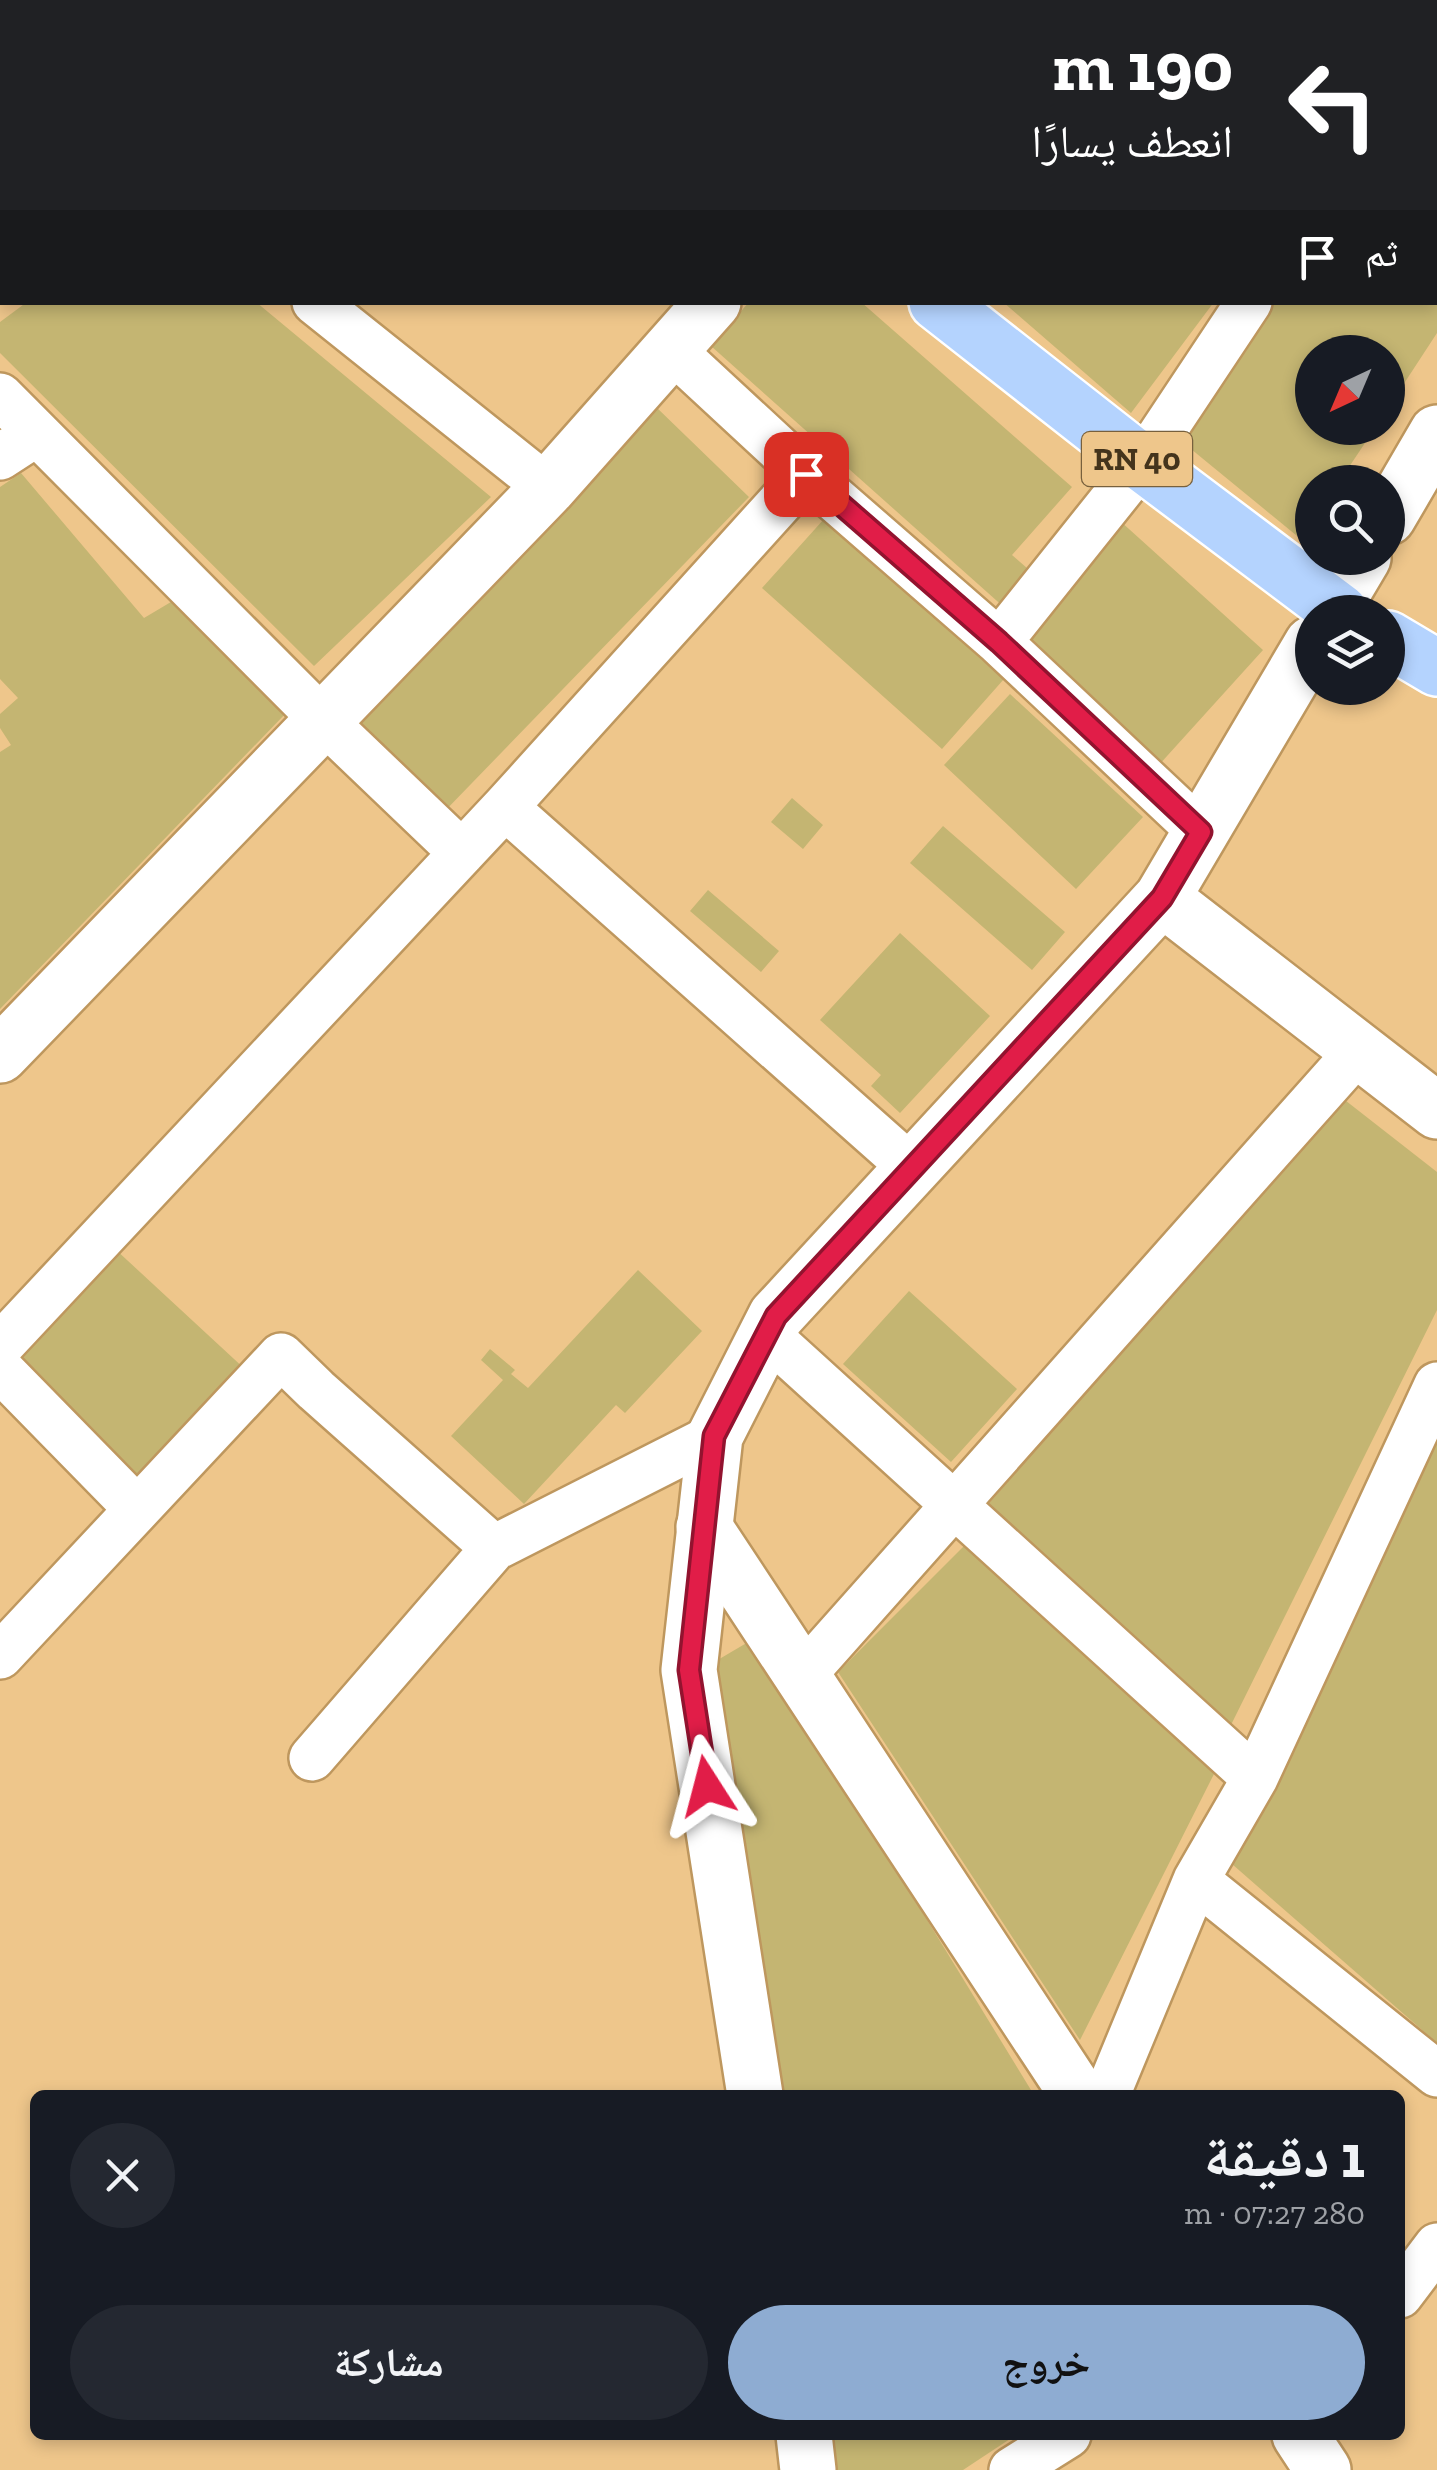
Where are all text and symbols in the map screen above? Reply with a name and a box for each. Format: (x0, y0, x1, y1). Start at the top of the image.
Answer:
text: 190 m (1053, 24, 1233, 108)
icon: left (1268, 40, 1398, 170)
text: انعطف يسارًا (1031, 115, 1233, 169)
icon: arrive (1290, 230, 1345, 285)
text: ثم (1365, 230, 1398, 276)
north arrow (1295, 335, 1405, 445)
map controls (1295, 335, 1405, 705)
pin (764, 432, 849, 517)
road number: RN 40 (1082, 432, 1192, 486)
icon: arrive (779, 447, 834, 502)
button: search (1295, 465, 1405, 575)
button: layers (1295, 595, 1405, 705)
position arrow (655, 1734, 759, 1838)
text: 1 دقيقة (1204, 2120, 1365, 2192)
button: close (70, 2123, 175, 2228)
text: 280 m · 07:27 (1184, 2194, 1365, 2232)
button: مشاركة (70, 2305, 708, 2420)
button: خروج (728, 2305, 1365, 2420)

